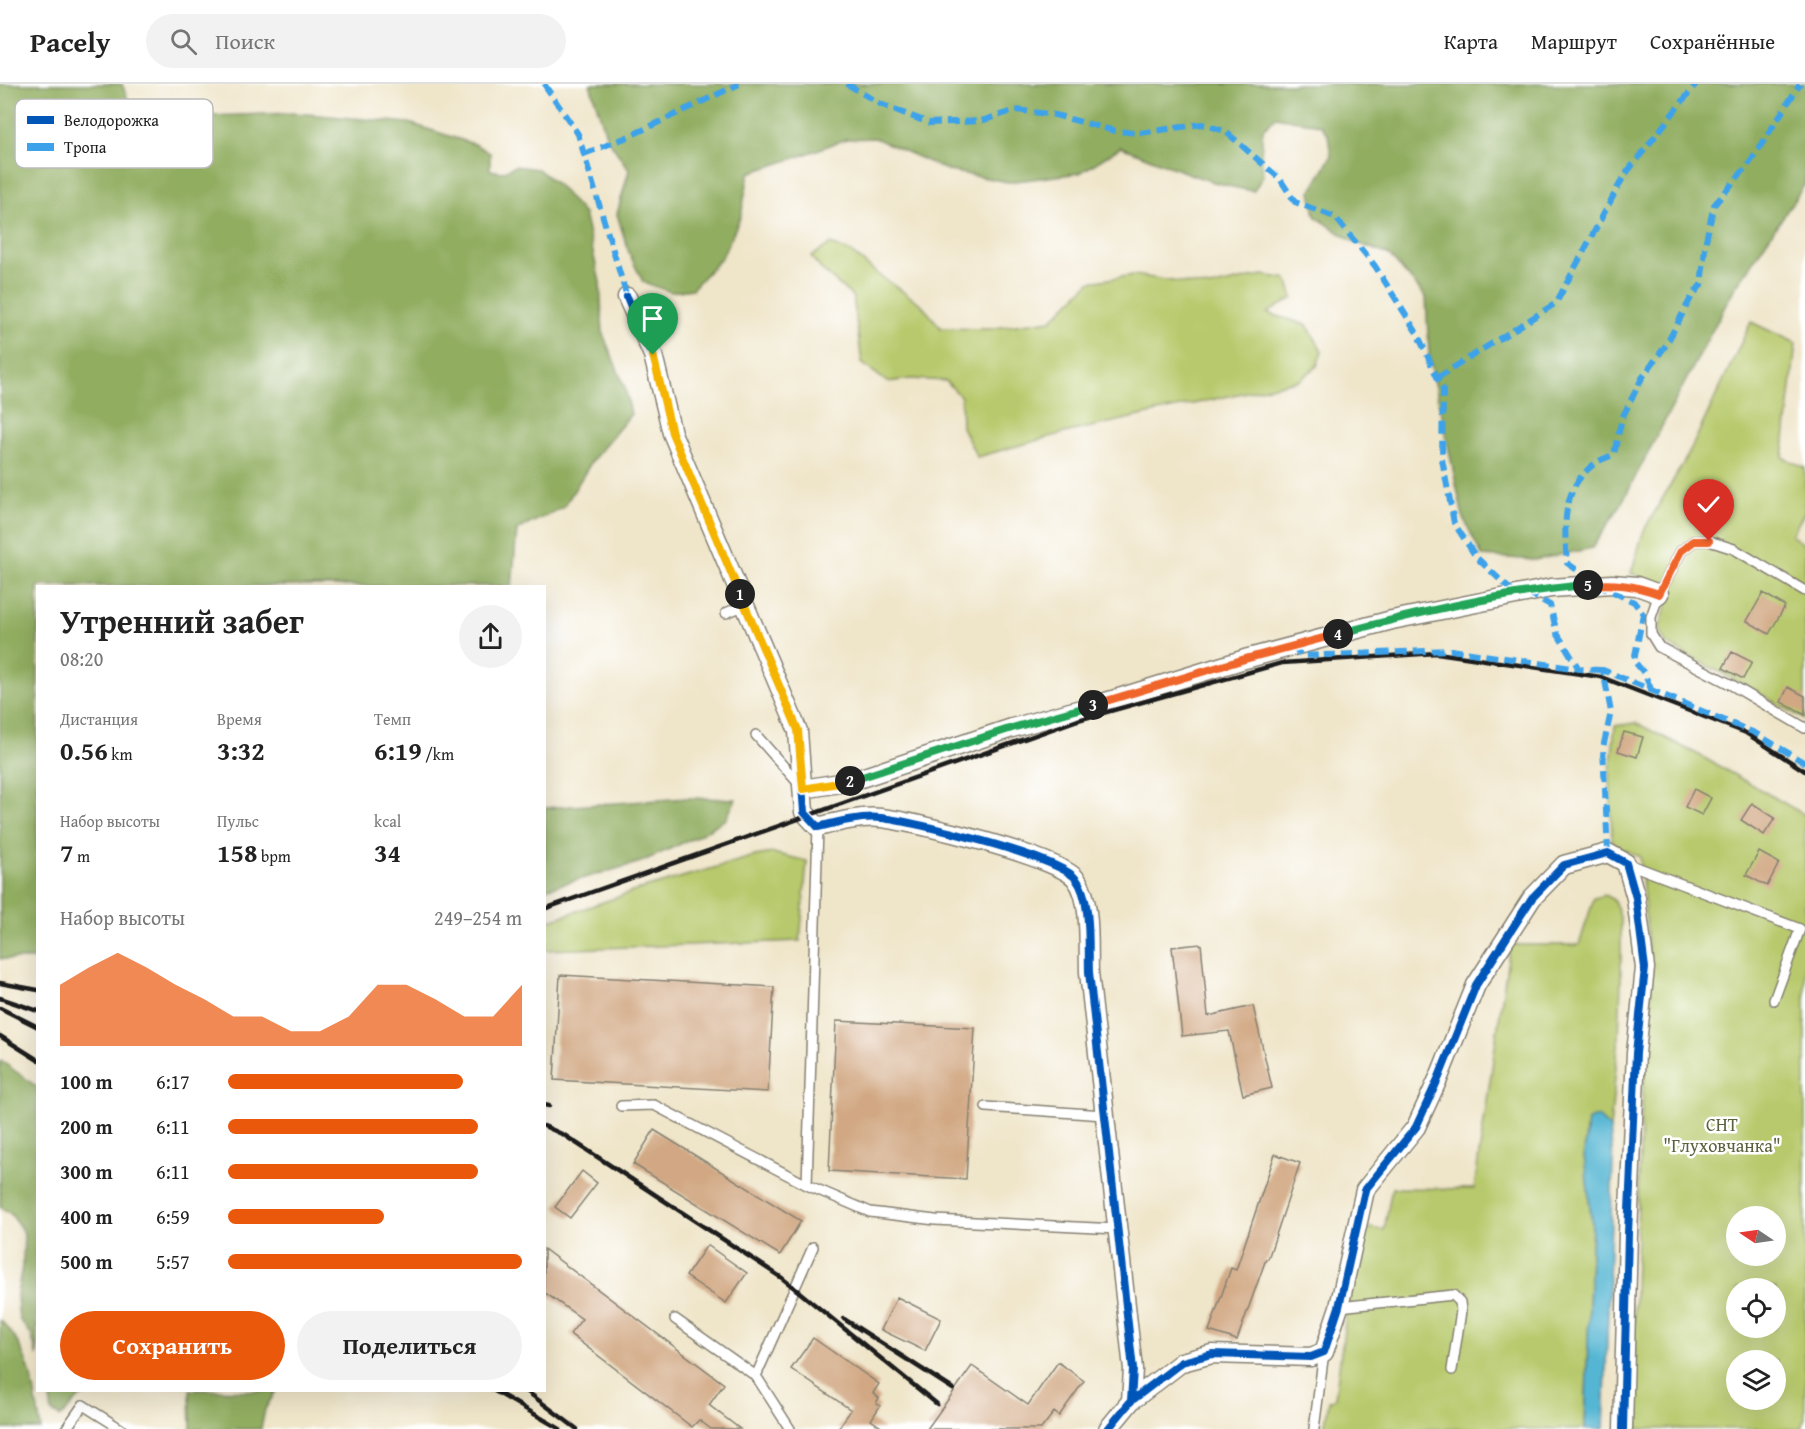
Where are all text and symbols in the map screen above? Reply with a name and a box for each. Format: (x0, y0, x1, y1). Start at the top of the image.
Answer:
search box (146, 14, 566, 68)
text: Pacely (30, 21, 110, 62)
icon: search (167, 25, 200, 58)
text: Поиск (215, 25, 275, 57)
text: Карта (1444, 26, 1498, 57)
text: Маршрут (1531, 26, 1617, 57)
text: Сохранённые (1650, 26, 1775, 57)
legend (15, 99, 213, 168)
text: Велодорожка (64, 108, 159, 132)
text: Тропа (64, 135, 107, 159)
pin (627, 293, 678, 355)
icon: arrive (636, 302, 669, 335)
pin (1683, 479, 1734, 541)
icon: check (1692, 488, 1725, 521)
pin: 5 (1573, 570, 1603, 600)
text: 5 (1584, 573, 1592, 597)
pin: 1 (725, 579, 755, 609)
text: 1 (736, 582, 744, 606)
text: Утренний забег (60, 597, 304, 645)
button: share (459, 605, 522, 668)
pin: 4 (1323, 619, 1353, 649)
text: 4 (1334, 622, 1342, 646)
text: 08:20 (60, 644, 103, 673)
pin: 3 (1078, 690, 1108, 720)
text: 3 (1089, 693, 1097, 717)
text: Дистанция (60, 707, 138, 731)
text: Время (217, 707, 262, 731)
text: Темп (374, 707, 411, 731)
text: 0.56 (60, 731, 108, 770)
text: 3:32 (217, 731, 265, 770)
text: 6:19 (374, 731, 422, 770)
text: km (108, 742, 132, 766)
text: /km (422, 742, 454, 766)
pin: 2 (835, 766, 865, 796)
text: 2 (846, 769, 854, 793)
text: Набор высоты (60, 809, 160, 833)
text: Пульс (217, 809, 259, 833)
text: kcal (374, 809, 401, 833)
text: 7 (60, 833, 73, 872)
text: 158 (217, 833, 257, 872)
text: 34 (374, 833, 401, 872)
text: m (73, 844, 90, 868)
text: bpm (257, 844, 291, 868)
text: Набор высоты (60, 903, 185, 932)
text: 249–254 m (434, 903, 522, 932)
text: 100 m (60, 1067, 113, 1096)
text: 6:17 (156, 1067, 190, 1096)
park label: СНТ "Глуховчанка" (1663, 1111, 1781, 1159)
text: 200 m (60, 1112, 113, 1141)
text: 6:11 (156, 1112, 190, 1141)
text: 300 m (60, 1157, 113, 1186)
text: 6:11 (156, 1157, 190, 1186)
text: 400 m (60, 1202, 113, 1231)
text: 6:59 (156, 1202, 190, 1231)
north arrow (1726, 1206, 1786, 1266)
map controls (1726, 1206, 1786, 1410)
text: 500 m (60, 1247, 113, 1276)
text: 5:57 (156, 1247, 190, 1276)
button: locate (1726, 1278, 1786, 1338)
button: Сохранить (60, 1311, 285, 1380)
button: Поделиться (297, 1311, 522, 1380)
button: layers (1726, 1350, 1786, 1410)

